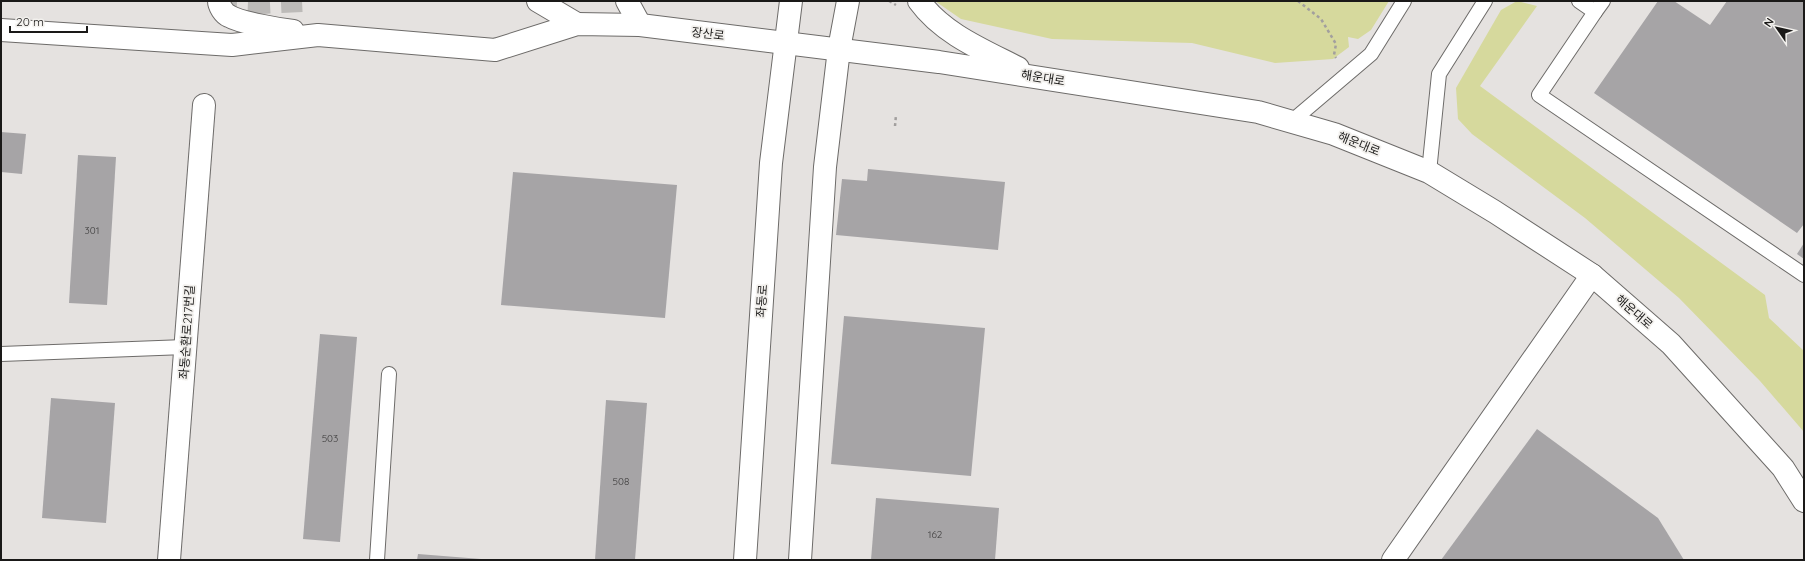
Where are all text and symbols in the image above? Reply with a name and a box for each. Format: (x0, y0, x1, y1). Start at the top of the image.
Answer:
scale bar (10, 8, 87, 34)
north arrow (1757, 8, 1797, 48)
text: 20 m (16, 14, 44, 29)
text: N (1761, 15, 1777, 30)
street label: 장산로 (691, 24, 725, 43)
street label: 해운대로 (1020, 67, 1066, 88)
street label: 해운대로 (1336, 128, 1382, 159)
house number: 301 (85, 224, 99, 237)
street label: 좌동순환로217번길 (176, 284, 197, 380)
street label: 좌동로 (753, 284, 770, 318)
street label: 해운대로 (1613, 291, 1656, 332)
house number: 503 (322, 432, 338, 445)
house number: 508 (613, 475, 629, 488)
house number: 162 (928, 528, 943, 541)

